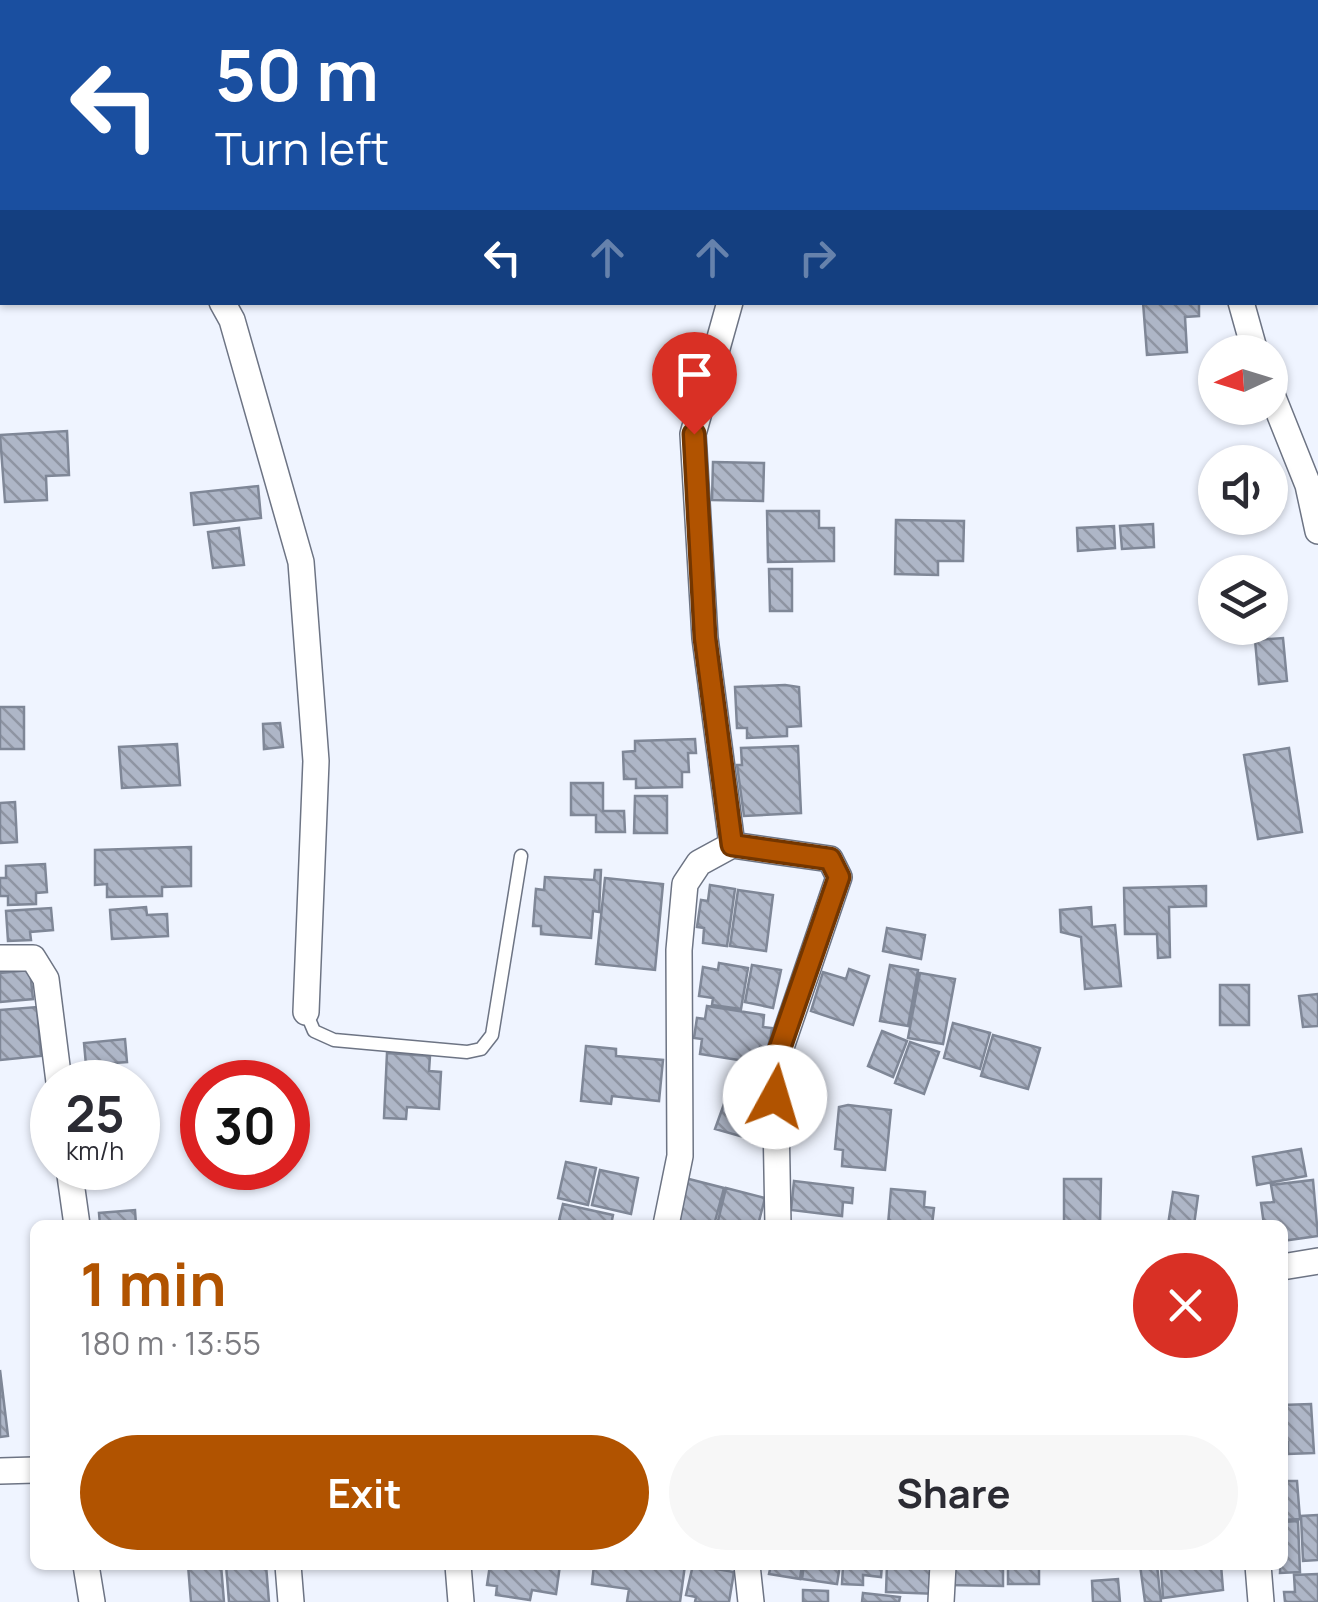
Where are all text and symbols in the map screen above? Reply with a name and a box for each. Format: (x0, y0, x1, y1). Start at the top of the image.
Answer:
text: 50 m (215, 26, 379, 122)
icon: left (50, 40, 180, 170)
text: Turn left (215, 117, 389, 179)
icon: left (475, 230, 530, 285)
icon: ahead (580, 230, 635, 285)
icon: ahead (685, 230, 740, 285)
icon: right (790, 230, 845, 285)
pin (652, 332, 737, 435)
north arrow (1198, 335, 1288, 425)
map controls (1198, 335, 1288, 645)
icon: arrive (667, 347, 722, 402)
button: sound (1198, 445, 1288, 535)
button: layers (1198, 555, 1288, 645)
position arrow (723, 1045, 827, 1149)
speed limit sign: 30 (180, 1060, 310, 1190)
text: 25 (65, 1079, 125, 1147)
text: km/h (66, 1133, 124, 1168)
text: 1 min (80, 1242, 227, 1324)
button: close (1133, 1253, 1238, 1358)
text: 180 m · 13:55 (80, 1321, 261, 1365)
button: Exit (80, 1435, 649, 1550)
button: Share (669, 1435, 1238, 1550)

